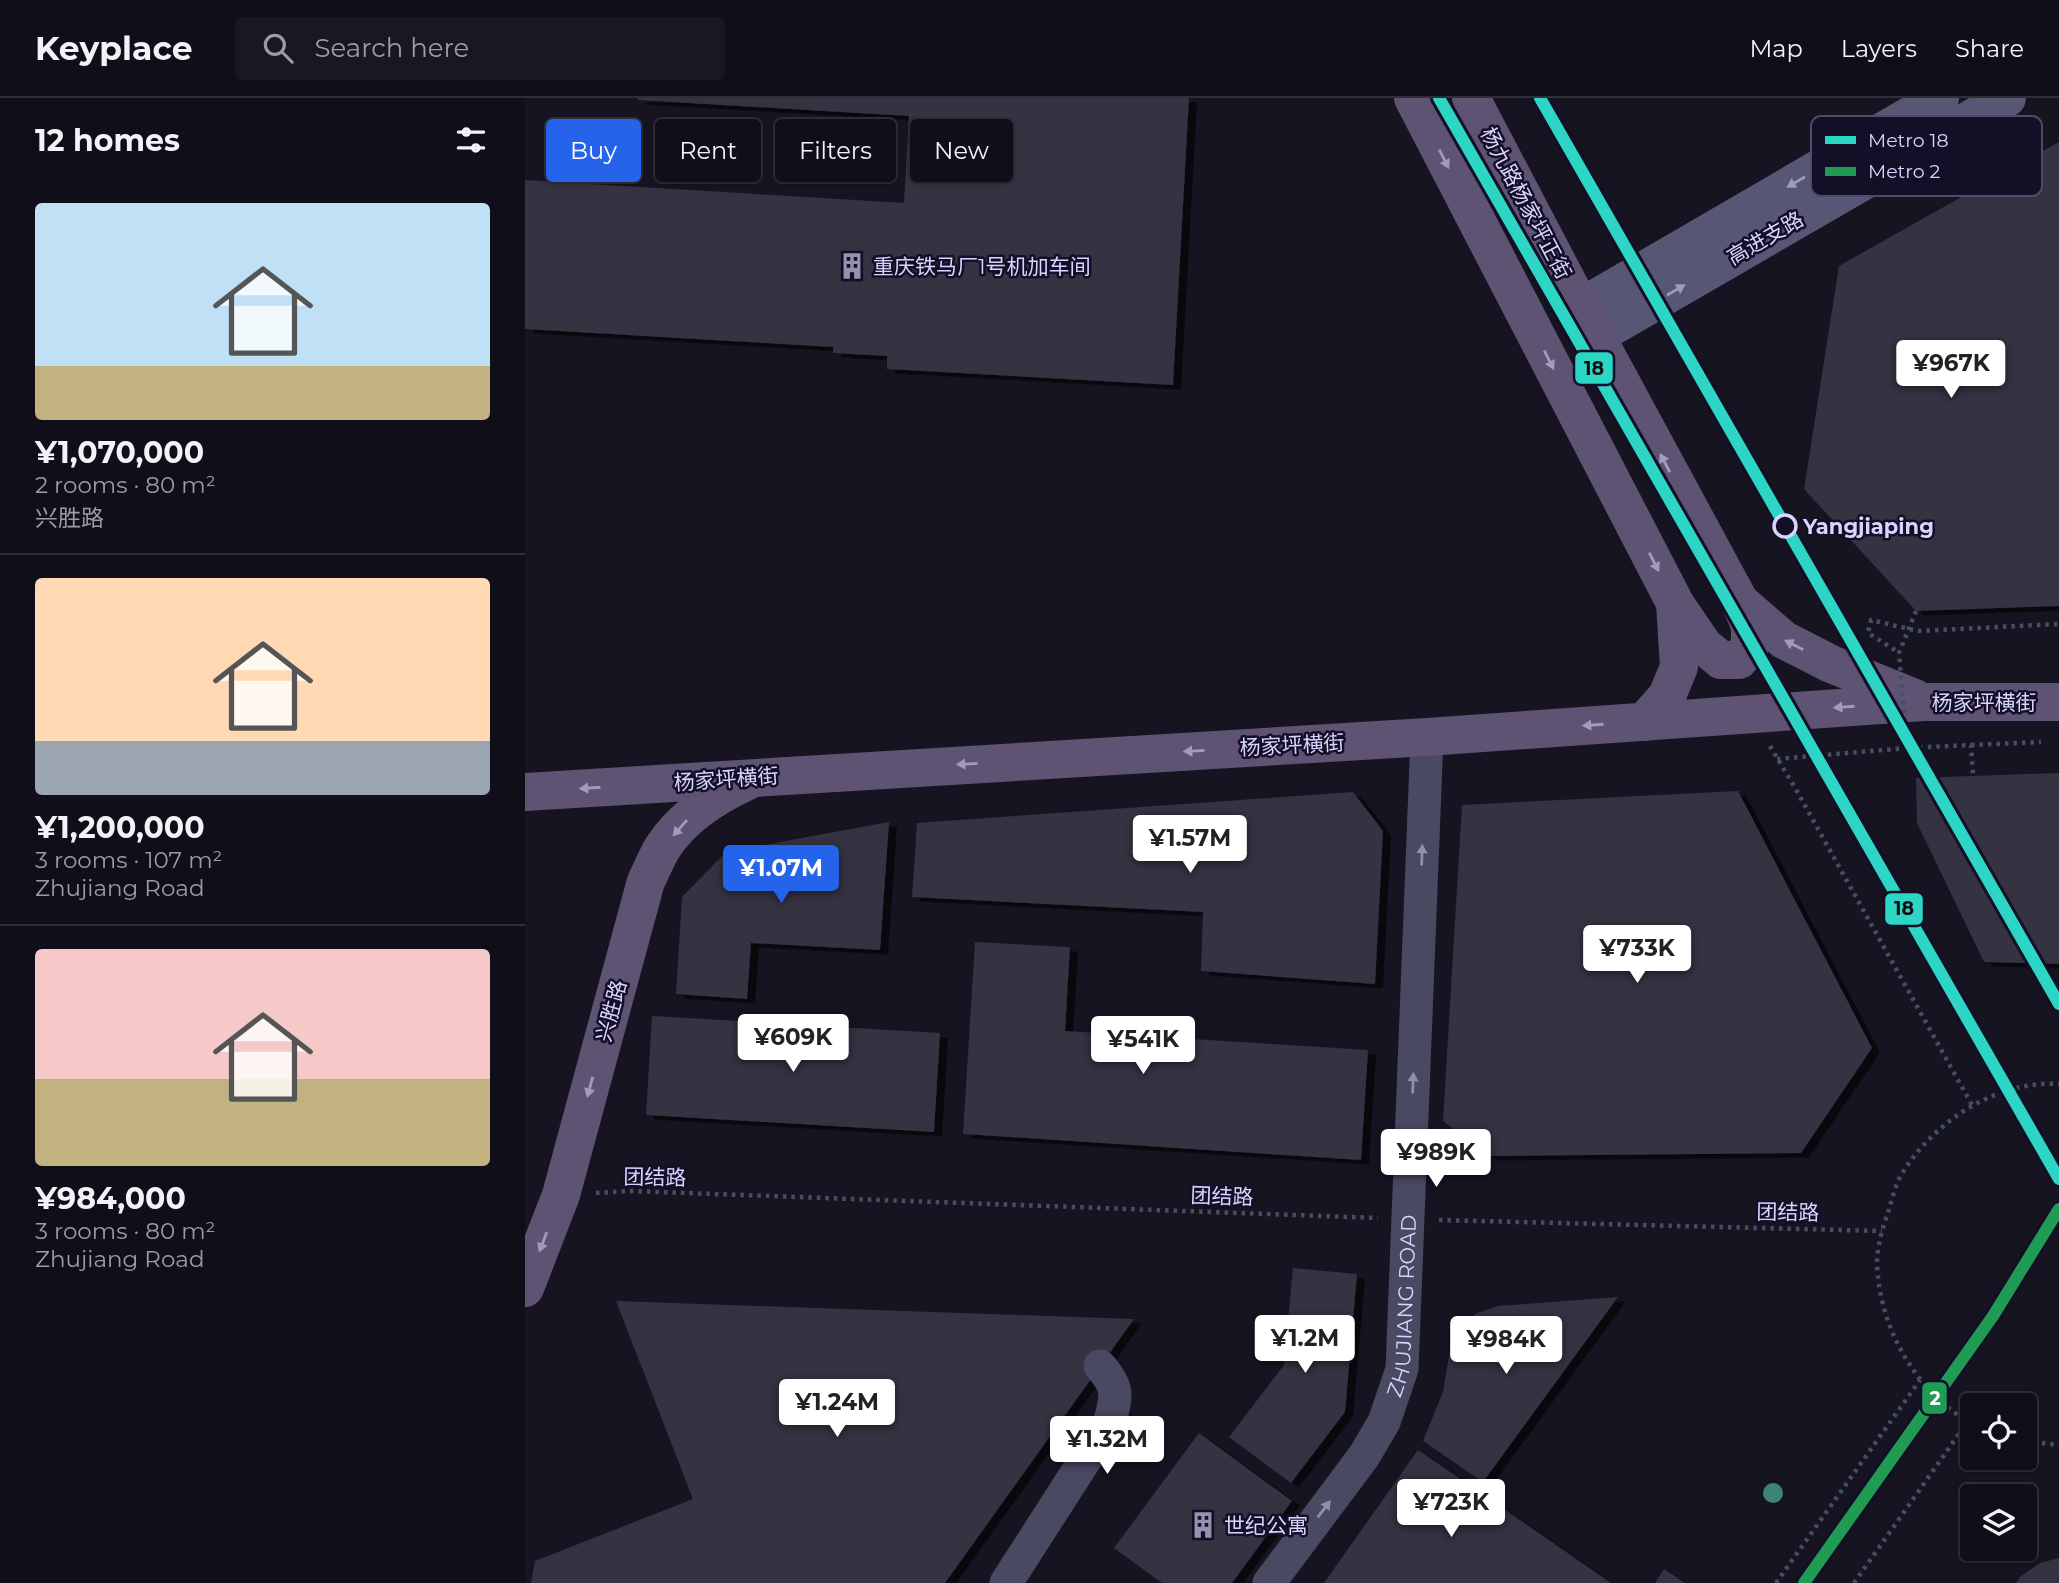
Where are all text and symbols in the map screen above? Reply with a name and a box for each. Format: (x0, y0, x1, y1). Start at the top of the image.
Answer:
search box (235, 17, 725, 80)
text: Keyplace (35, 28, 193, 68)
icon: search (259, 29, 297, 67)
text: Search here (315, 32, 469, 64)
text: Map (1749, 34, 1803, 63)
text: Layers (1841, 34, 1917, 63)
text: Share (1955, 34, 2024, 63)
legend (1811, 116, 2042, 196)
chip: Buy (546, 119, 641, 182)
chip: Rent (655, 119, 761, 182)
chip: Filters (775, 119, 896, 182)
chip: New (910, 119, 1013, 182)
icon: filters (452, 121, 490, 159)
text: 12 homes (35, 122, 180, 159)
street label: 杨九路杨家坪正街 (1476, 123, 1576, 283)
text: Metro 18 (1868, 129, 1949, 152)
one-way arrow (1438, 149, 1450, 169)
text: Metro 2 (1868, 160, 1941, 183)
one-way arrow (1787, 176, 1806, 188)
street label: 高进支路 (1722, 206, 1808, 270)
icon: home (200, 248, 326, 374)
building icon: 重庆铁马厂1号机加车间 (837, 251, 867, 281)
place label: 重庆铁马厂1号机加车间 (873, 254, 1091, 279)
one-way arrow (1667, 283, 1686, 296)
pin: ¥967K (1902, 341, 2000, 400)
text: ¥967K (1912, 349, 1990, 377)
one-way arrow (1543, 351, 1555, 371)
line badge: 18 (1574, 351, 1614, 385)
text: 18 (1584, 357, 1604, 380)
text: ¥1,070,000 (35, 434, 204, 471)
one-way arrow (1659, 453, 1670, 473)
text: 2 rooms · 80 m² (35, 471, 216, 499)
text: 兴胜路 (35, 504, 104, 532)
marker: Yangjiaping (1773, 514, 1797, 538)
place label: Yangjiaping (1802, 514, 1934, 539)
one-way arrow (1649, 552, 1660, 572)
icon: home (200, 623, 326, 749)
one-way arrow (1784, 639, 1804, 651)
street label: 杨家坪横街 (1932, 690, 2037, 715)
one-way arrow (1833, 702, 1855, 713)
one-way arrow (1581, 720, 1603, 731)
street label: 杨家坪横街 (1239, 730, 1345, 760)
one-way arrow (1183, 745, 1205, 756)
one-way arrow (956, 759, 978, 770)
street label: 杨家坪横街 (673, 763, 779, 795)
one-way arrow (579, 783, 601, 794)
text: ¥1,200,000 (35, 809, 205, 846)
pin: ¥1.57M (1133, 816, 1247, 875)
one-way arrow (672, 819, 688, 837)
text: ¥1.57M (1149, 824, 1231, 852)
one-way arrow (1417, 844, 1428, 866)
text: 3 rooms · 107 m² (35, 846, 222, 874)
pin: ¥1.07M (724, 846, 838, 905)
text: ¥1.07M (739, 854, 823, 882)
text: Zhujiang Road (35, 874, 205, 902)
line badge: 18 (1884, 892, 1924, 926)
text: 18 (1894, 897, 1914, 920)
pin: ¥733K (1588, 926, 1686, 985)
text: ¥733K (1599, 934, 1675, 962)
street label: 兴胜路 (591, 977, 631, 1045)
icon: home (200, 994, 326, 1120)
pin: ¥609K (744, 1014, 842, 1074)
pin: ¥541K (1094, 1016, 1192, 1076)
text: ¥609K (754, 1023, 832, 1051)
text: ¥541K (1107, 1025, 1179, 1053)
one-way arrow (1408, 1071, 1419, 1093)
one-way arrow (584, 1076, 595, 1098)
pin: ¥989K (1387, 1130, 1485, 1189)
text: ¥989K (1397, 1138, 1475, 1166)
street label: 团结路 (623, 1164, 687, 1190)
text: ¥984,000 (35, 1180, 186, 1217)
street label: 团结路 (1190, 1182, 1254, 1210)
street label: 团结路 (1756, 1199, 1820, 1225)
street label: ZHUJIANG ROAD (1381, 1214, 1421, 1400)
text: 3 rooms · 80 m² (35, 1217, 215, 1245)
one-way arrow (537, 1231, 548, 1252)
text: Zhujiang Road (35, 1245, 205, 1273)
pin: ¥1.2M (1256, 1316, 1354, 1375)
pin: ¥984K (1457, 1316, 1555, 1376)
text: ¥1.2M (1271, 1324, 1339, 1352)
text: ¥984K (1466, 1325, 1546, 1353)
pin: ¥1.24M (780, 1380, 894, 1439)
line badge: 2 (1921, 1381, 1948, 1415)
text: 2 (1929, 1387, 1941, 1410)
text: ¥1.24M (795, 1388, 879, 1416)
map controls (1960, 1393, 2037, 1561)
button: locate (1960, 1393, 2037, 1470)
pin: ¥1.32M (1050, 1416, 1164, 1476)
text: ¥1.32M (1066, 1425, 1148, 1453)
pin: ¥723K (1402, 1480, 1500, 1539)
button: layers (1960, 1484, 2037, 1561)
text: ¥723K (1413, 1488, 1489, 1516)
one-way arrow (1317, 1500, 1331, 1518)
building icon: 世纪公寓 (1188, 1510, 1218, 1540)
place label: 世纪公寓 (1224, 1513, 1308, 1538)

